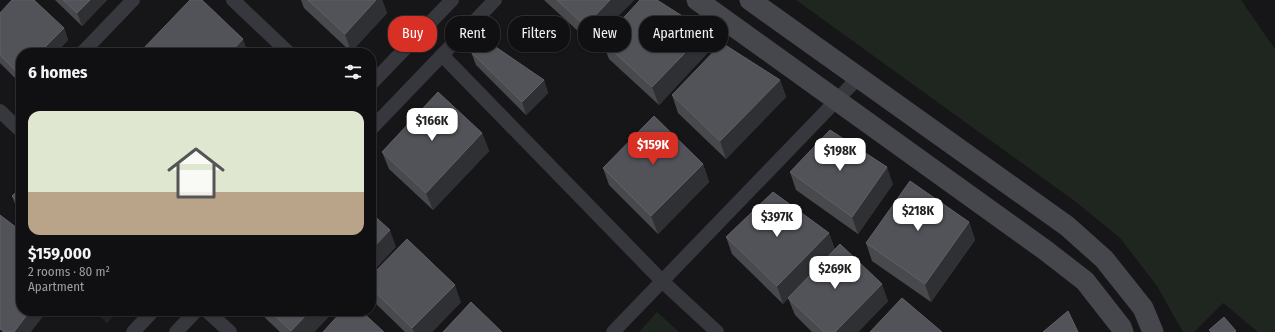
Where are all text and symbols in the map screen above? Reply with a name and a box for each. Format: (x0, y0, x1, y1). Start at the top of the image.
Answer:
chip: Buy (388, 16, 437, 52)
chip: Rent (445, 16, 500, 52)
chip: Filters (508, 16, 570, 52)
chip: New (578, 16, 631, 52)
chip: Apartment (639, 16, 728, 52)
icon: filters (342, 61, 364, 83)
text: 6 homes (28, 62, 87, 83)
pin: $166K (404, 108, 460, 142)
text: $166K (416, 113, 448, 128)
pin: $159K (625, 132, 681, 166)
icon: home (160, 137, 232, 209)
text: $159K (637, 137, 669, 152)
pin: $198K (812, 138, 868, 172)
text: $198K (824, 143, 856, 158)
pin: $218K (890, 198, 946, 232)
text: $218K (902, 203, 934, 218)
pin: $397K (749, 204, 805, 238)
text: $397K (761, 209, 793, 224)
text: $159,000 (28, 243, 91, 264)
pin: $269K (807, 256, 863, 290)
text: $269K (818, 261, 852, 276)
text: 2 rooms · 80 m² (28, 264, 110, 279)
text: Apartment (28, 279, 84, 294)

